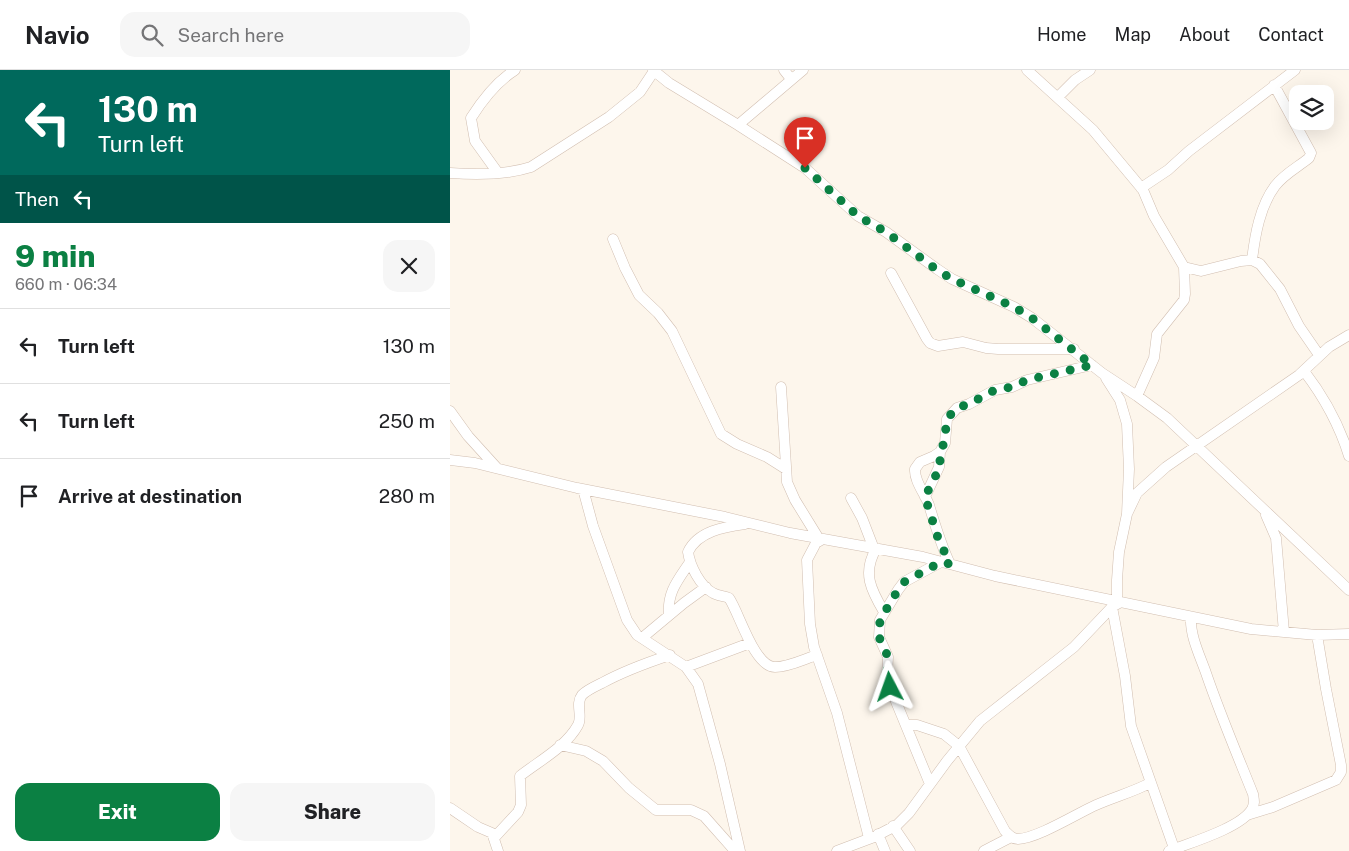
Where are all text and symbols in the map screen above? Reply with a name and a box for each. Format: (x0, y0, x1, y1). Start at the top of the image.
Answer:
search box (120, 12, 470, 57)
text: Navio (25, 21, 90, 49)
icon: search (138, 21, 166, 49)
text: Search here (178, 24, 284, 46)
text: Home (1037, 24, 1087, 45)
text: Map (1115, 24, 1151, 45)
text: About (1179, 24, 1230, 45)
text: Contact (1258, 24, 1324, 45)
map controls (1289, 85, 1334, 130)
button: layers (1289, 85, 1334, 130)
text: 130 m (98, 89, 198, 130)
icon: left (15, 90, 80, 155)
pin (784, 117, 826, 168)
icon: arrive (791, 124, 819, 152)
text: Turn left (98, 131, 184, 157)
icon: left (69, 185, 97, 213)
text: Then (15, 188, 59, 210)
text: 9 min (15, 238, 95, 274)
button: close (383, 240, 435, 292)
text: 660 m · 06:34 (15, 275, 117, 294)
icon: left (15, 332, 43, 360)
text: Turn left (58, 335, 135, 357)
text: 130 m (383, 335, 435, 357)
icon: left (15, 407, 43, 435)
text: Turn left (58, 410, 135, 432)
text: 250 m (379, 410, 435, 432)
icon: arrive (15, 482, 43, 510)
text: Arrive at destination (58, 485, 242, 507)
text: 280 m (379, 485, 435, 507)
position arrow (863, 660, 915, 712)
button: Exit (15, 783, 220, 841)
button: Share (230, 783, 435, 841)

